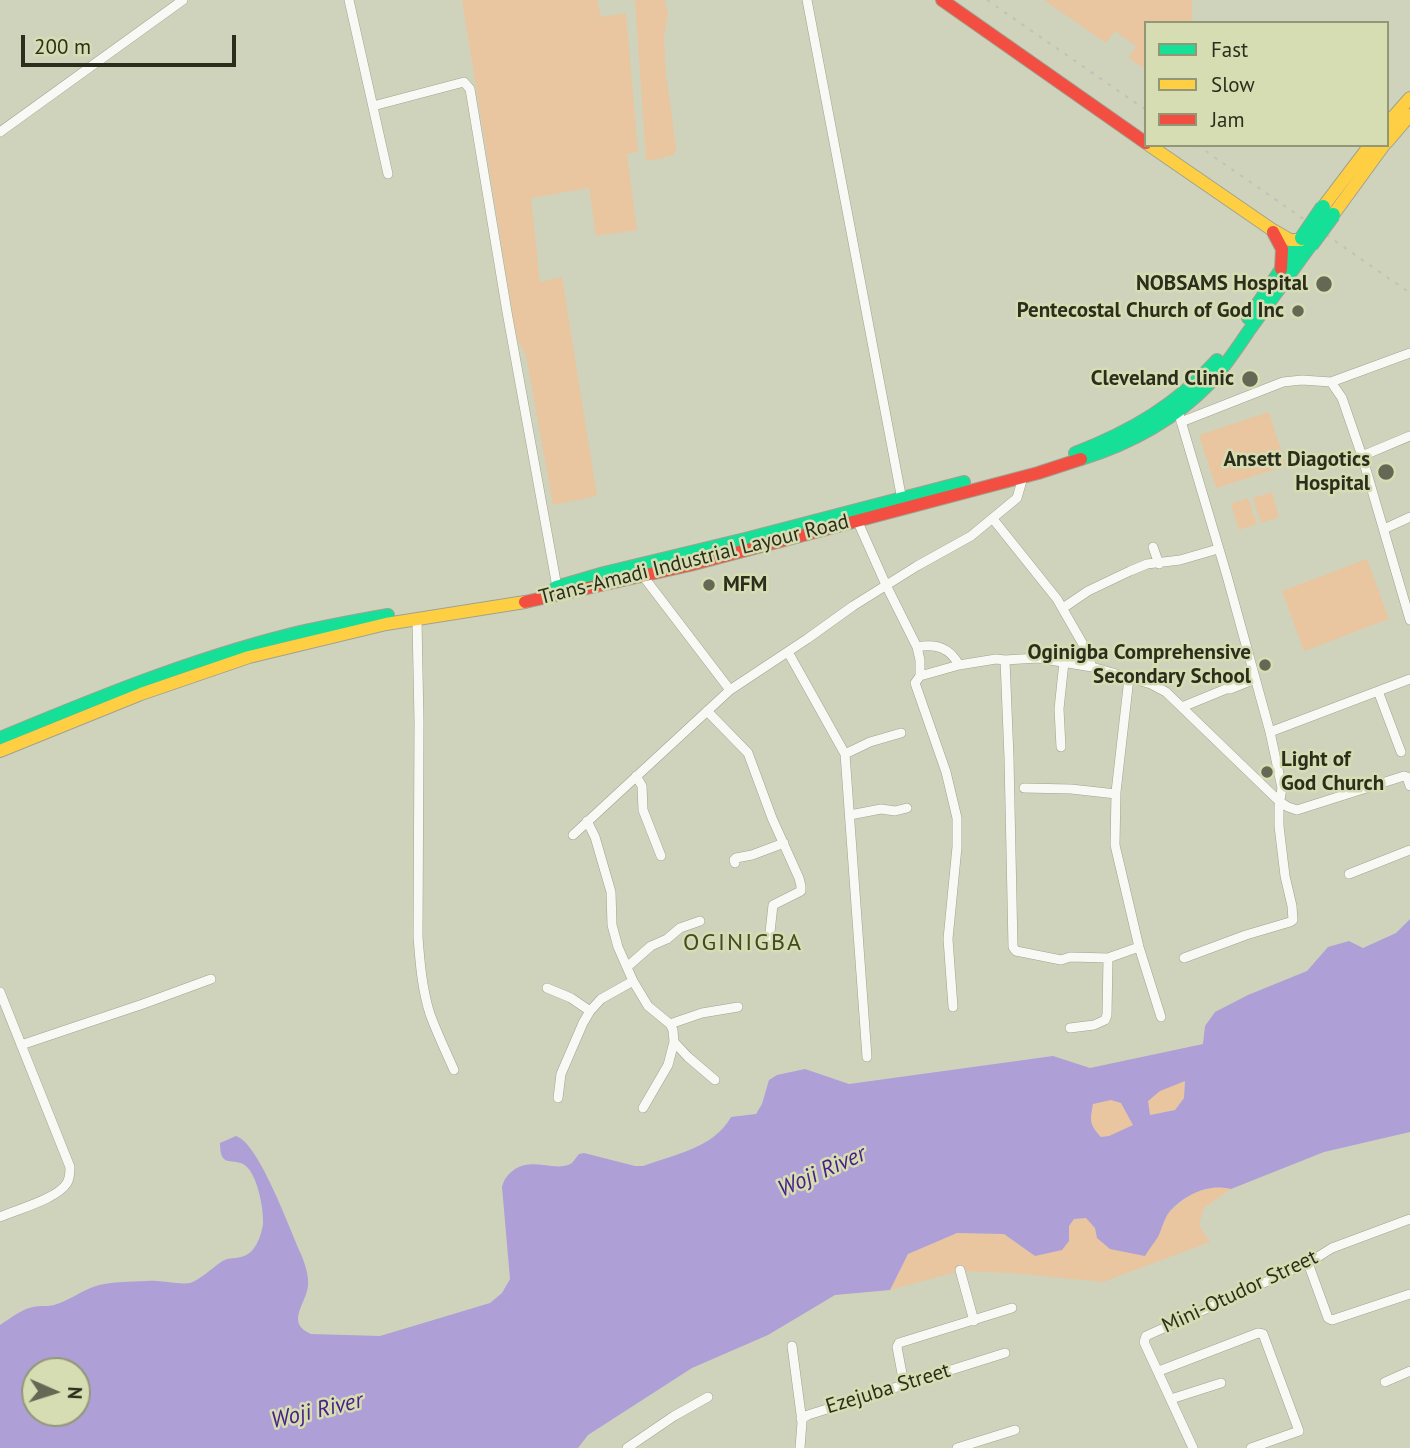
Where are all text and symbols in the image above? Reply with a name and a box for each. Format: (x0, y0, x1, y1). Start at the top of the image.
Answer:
scale bar (24, 21, 240, 65)
legend (1144, 21, 1389, 147)
text: 200 m (34, 33, 91, 60)
text: Fast (1211, 36, 1248, 63)
text: Slow (1211, 71, 1255, 98)
text: Jam (1211, 106, 1245, 133)
place label: NOBSAMS Hospital (1136, 271, 1308, 297)
marker: NOBSAMS Hospital (1314, 274, 1334, 294)
place label: Pentecostal Church of God Inc (1017, 298, 1284, 324)
marker: Pentecostal Church of God Inc (1290, 303, 1306, 319)
place label: Cleveland Clinic (1091, 366, 1234, 392)
marker: Cleveland Clinic (1240, 369, 1260, 389)
place label: Ansett Diagotics Hospital (1223, 447, 1370, 497)
marker: Ansett Diagotics Hospital (1376, 462, 1396, 482)
street label: Trans-Amadi Industrial Layour Road (536, 509, 852, 611)
place label: MFM (723, 572, 767, 598)
marker: MFM (701, 577, 717, 593)
place label: Oginigba Comprehensive Secondary School (1028, 640, 1251, 690)
marker: Oginigba Comprehensive Secondary School (1257, 657, 1273, 673)
place label: Light of God Church (1281, 747, 1384, 797)
marker: Light of God Church (1259, 764, 1275, 780)
district label: OGINIGBA (684, 929, 802, 957)
water label: Woji River (774, 1140, 870, 1204)
street label: Mini-Otudor Street (1158, 1245, 1322, 1339)
north arrow (21, 1357, 91, 1427)
street label: Ezejuba Street (823, 1358, 953, 1420)
text: N (63, 1386, 87, 1400)
water label: Woji River (268, 1387, 366, 1435)

